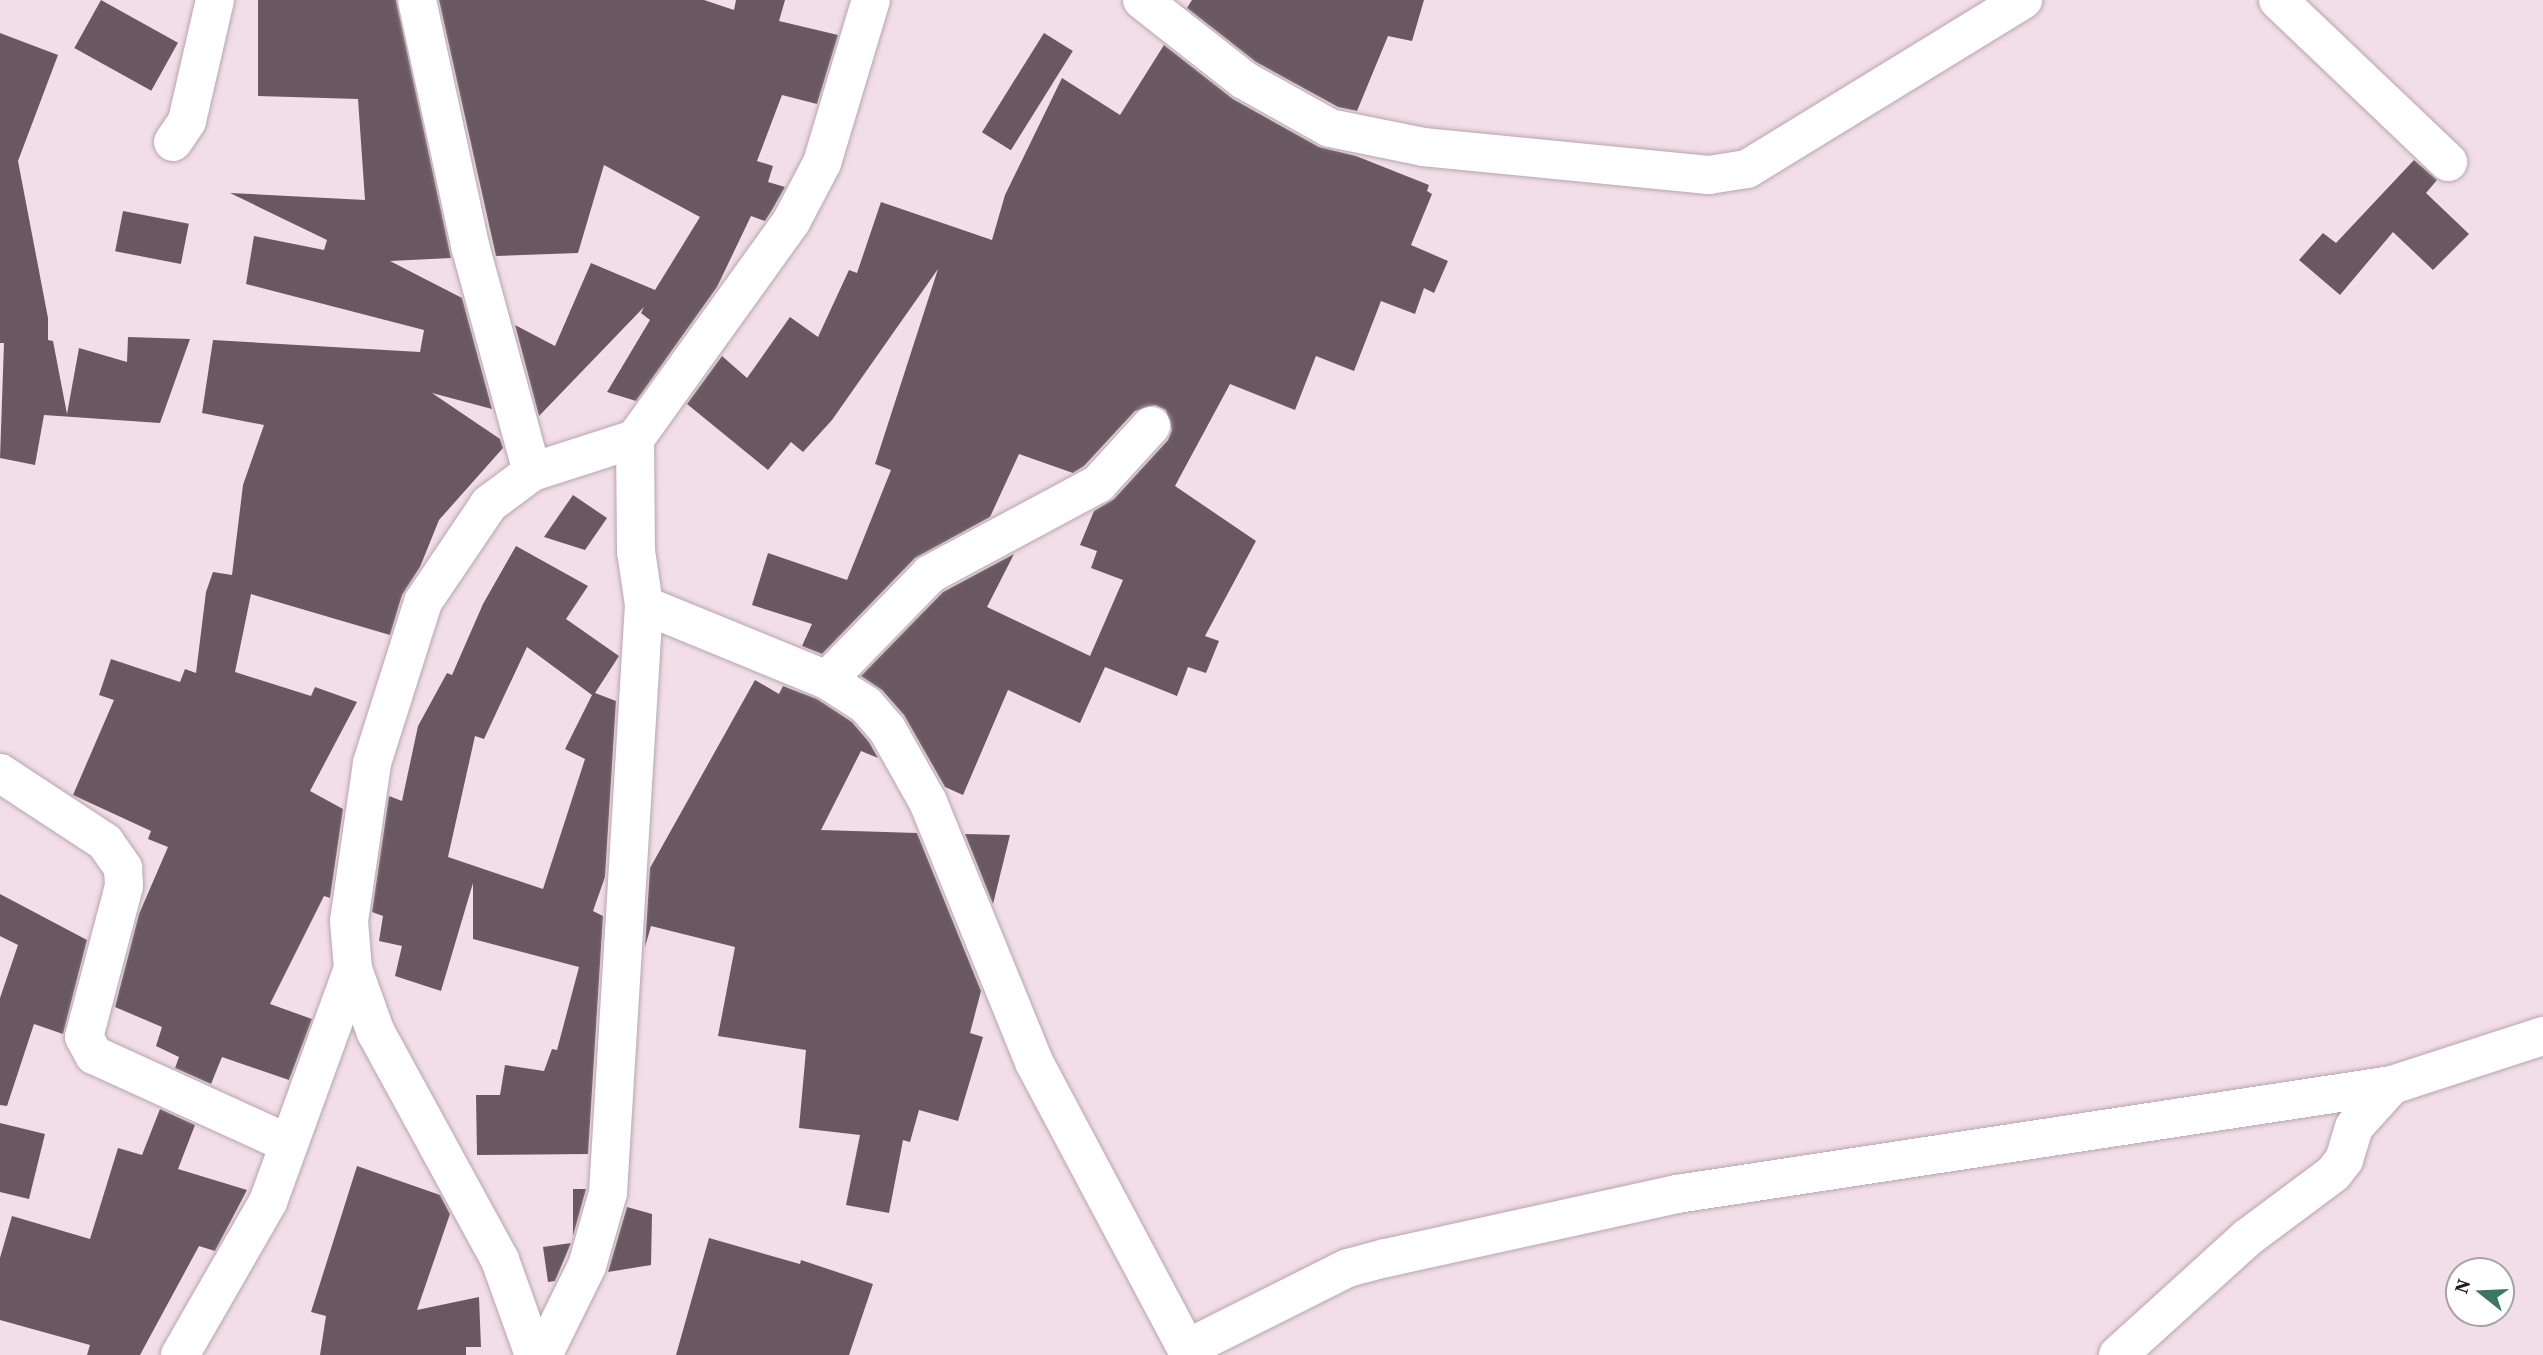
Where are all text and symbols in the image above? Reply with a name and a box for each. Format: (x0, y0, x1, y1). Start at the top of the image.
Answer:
north arrow (2445, 1257, 2515, 1327)
text: N (2447, 1276, 2476, 1297)

